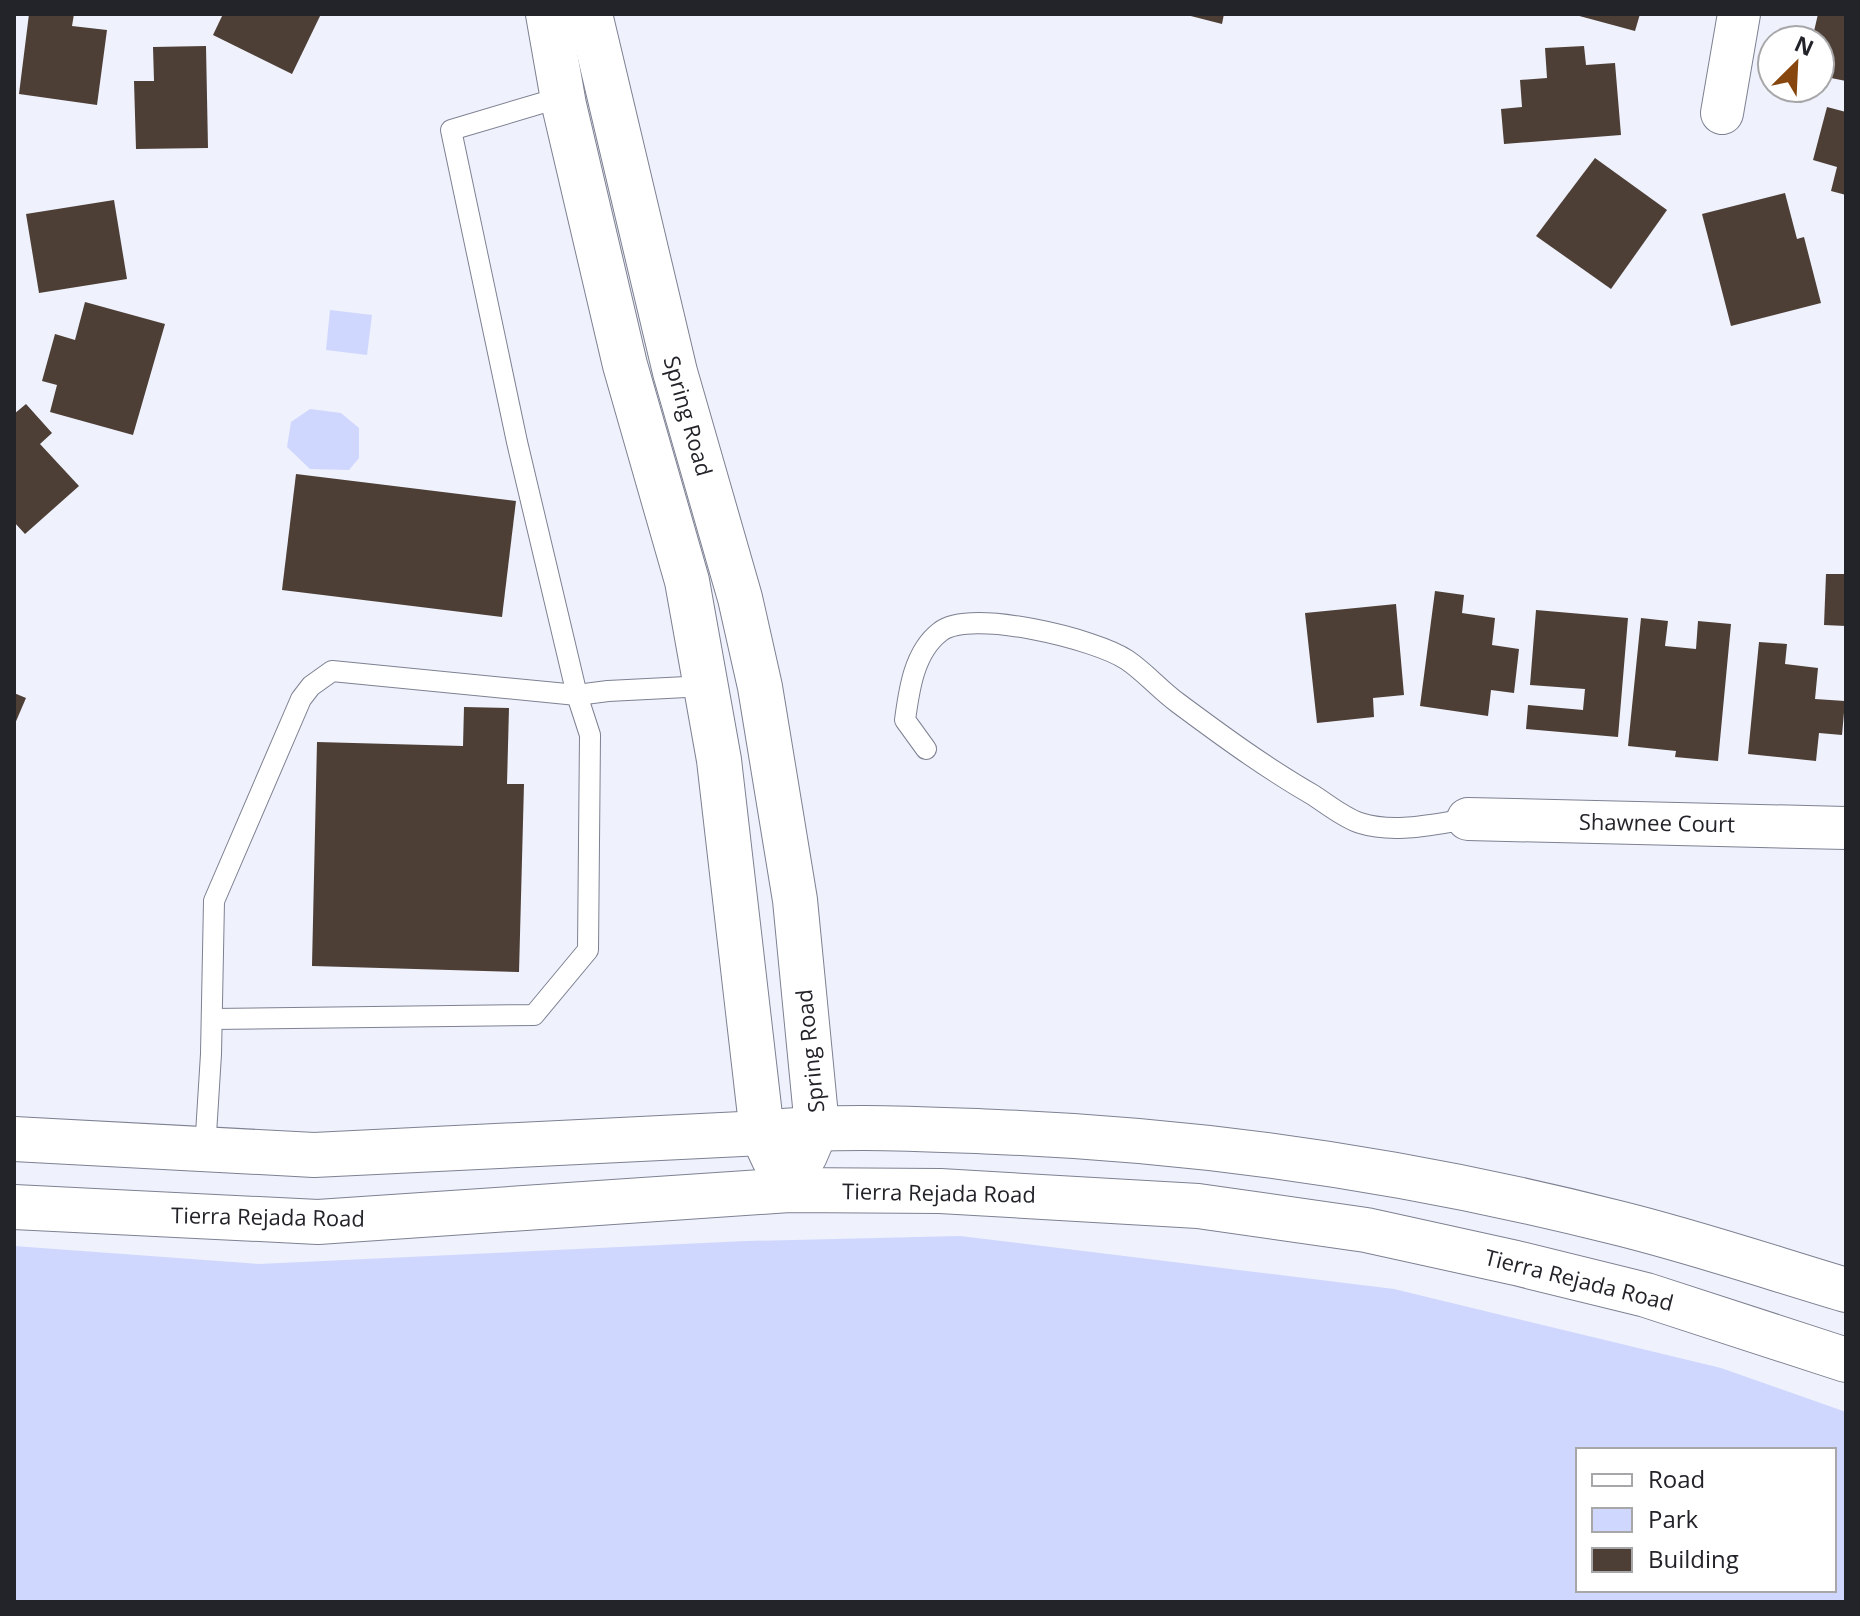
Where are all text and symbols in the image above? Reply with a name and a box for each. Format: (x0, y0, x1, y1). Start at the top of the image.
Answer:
north arrow (1756, 24, 1836, 104)
text: N (1790, 27, 1819, 62)
street label: Spring Road (657, 352, 720, 479)
street label: Shawnee Court (1579, 806, 1735, 838)
street label: Spring Road (788, 988, 830, 1114)
street label: Tierra Rejada Road (842, 1175, 1036, 1209)
street label: Tierra Rejada Road (171, 1199, 365, 1233)
street label: Tierra Rejada Road (1482, 1241, 1677, 1317)
legend (1576, 1448, 1836, 1592)
text: Road (1648, 1462, 1705, 1495)
text: Park (1648, 1502, 1699, 1535)
text: Building (1648, 1542, 1739, 1575)

